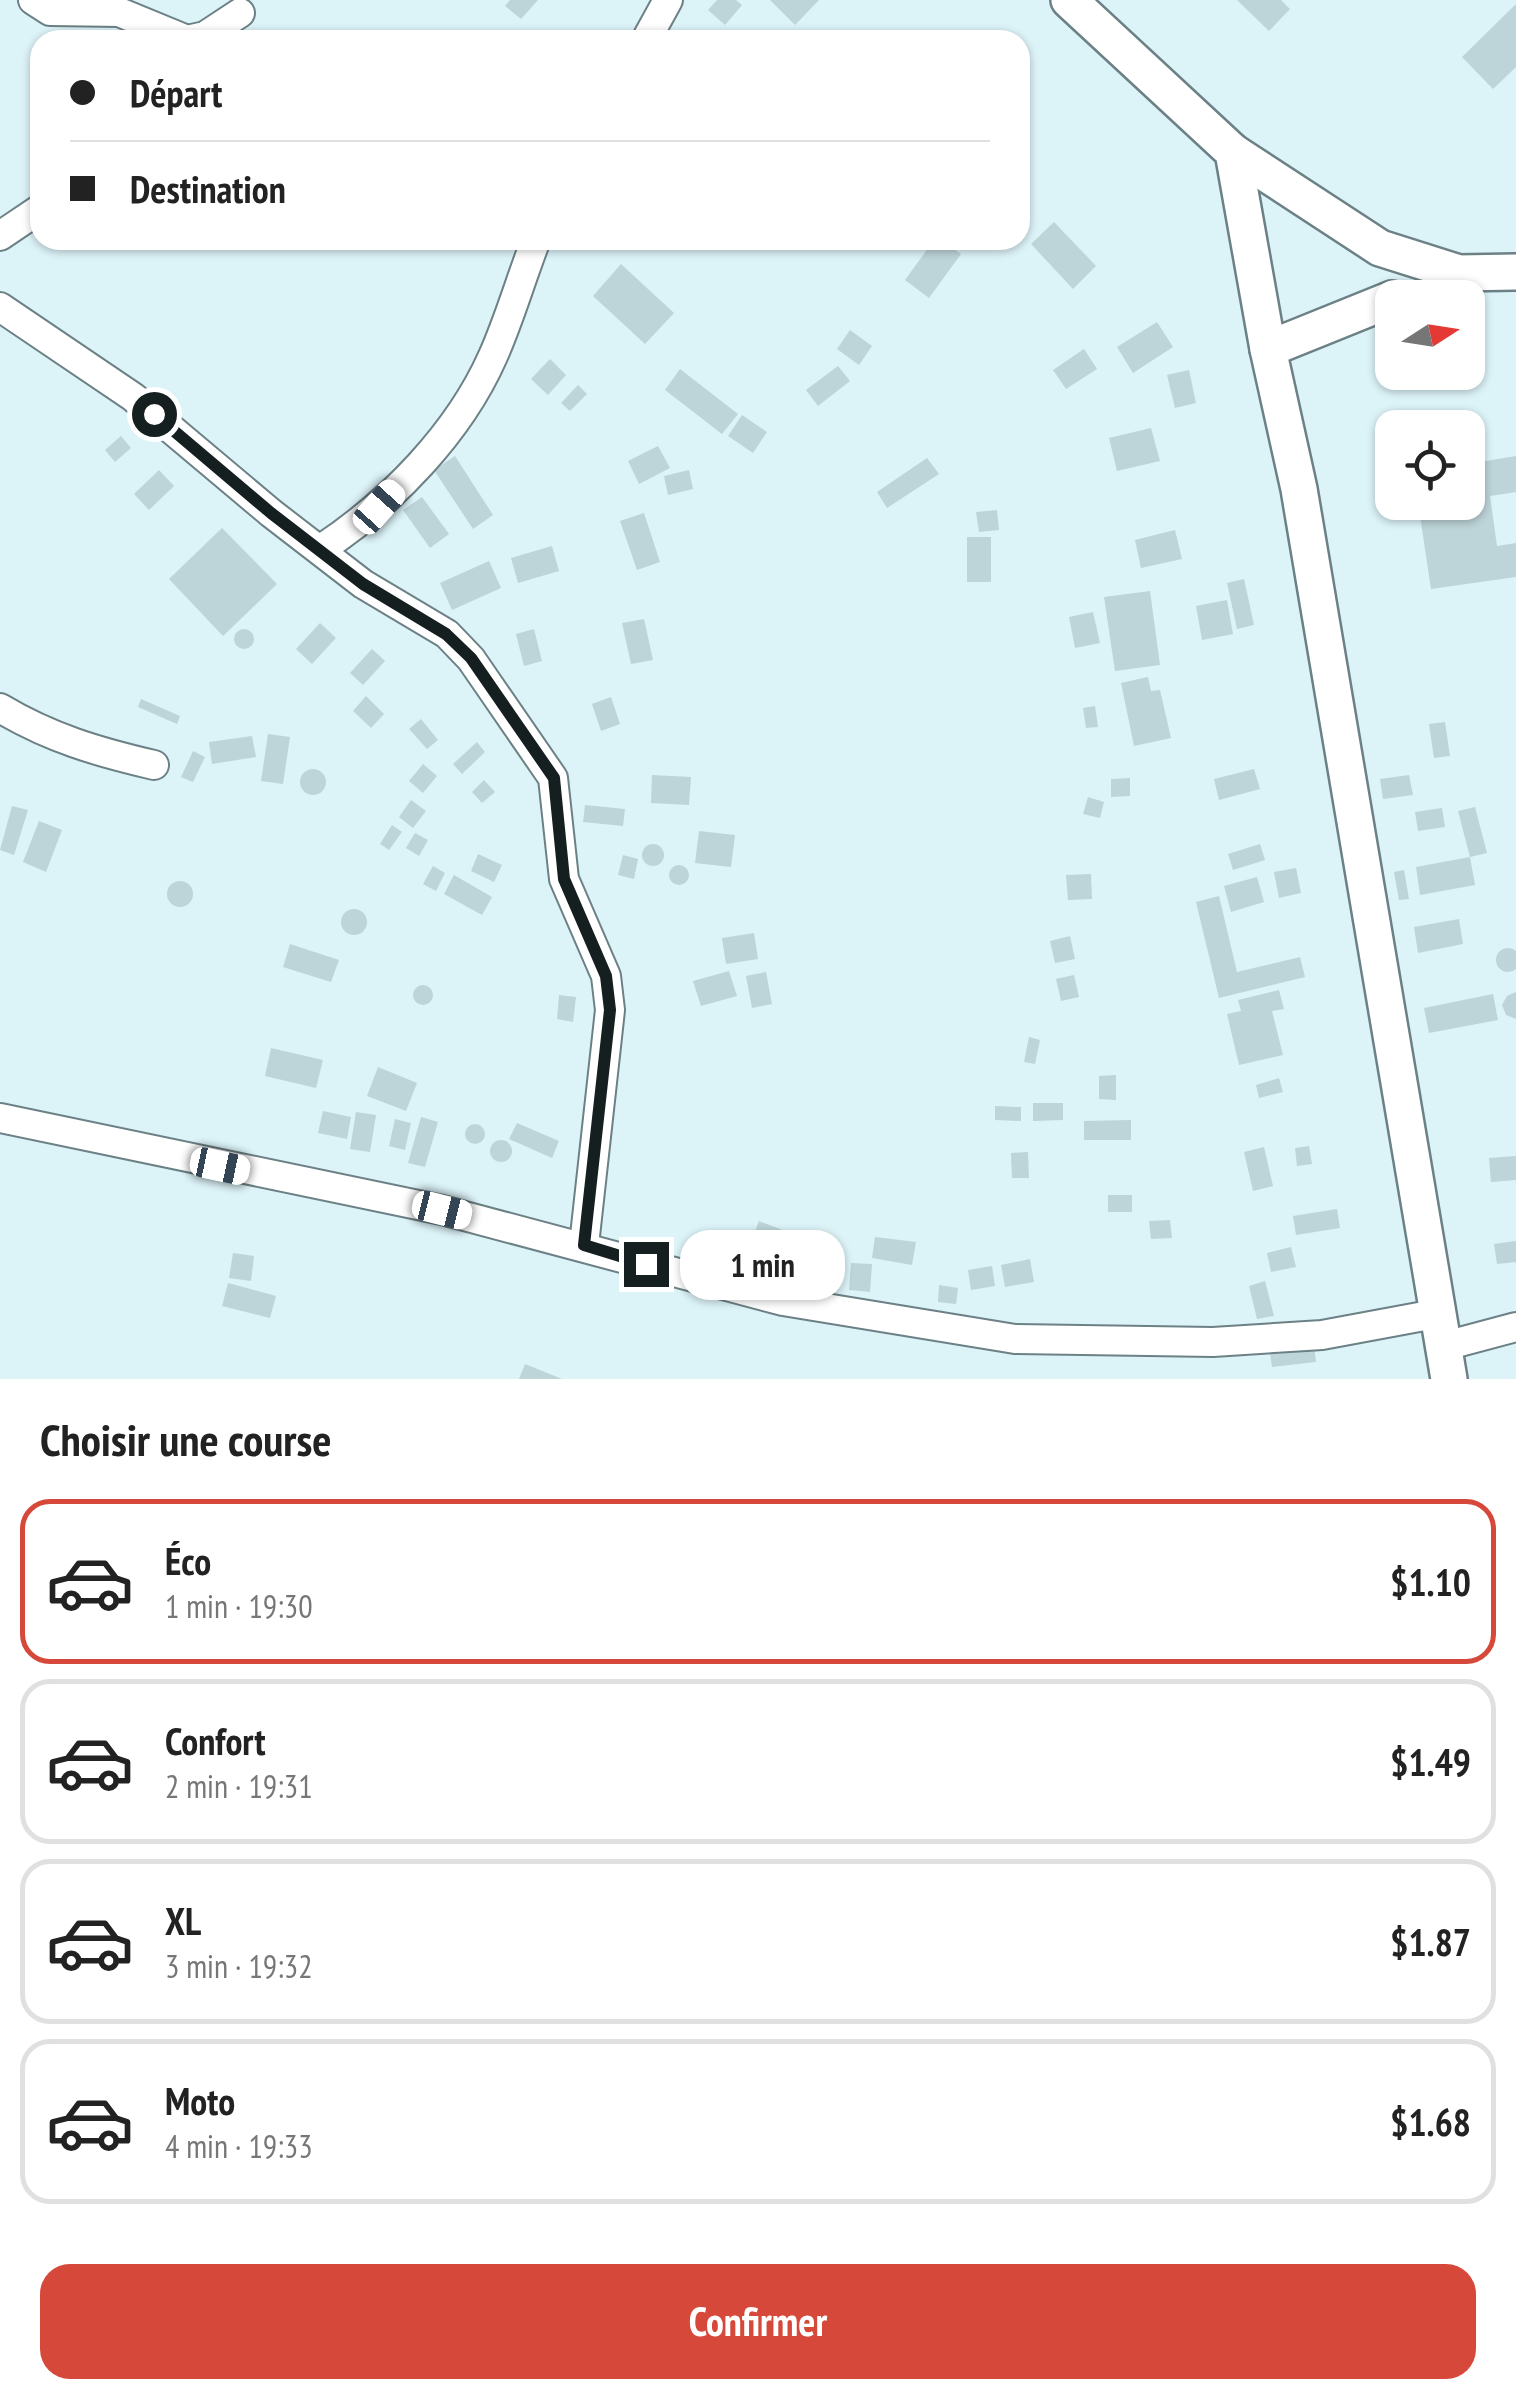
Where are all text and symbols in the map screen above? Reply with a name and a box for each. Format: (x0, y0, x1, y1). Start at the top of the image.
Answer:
text: Départ (130, 68, 222, 117)
text: Destination (130, 164, 286, 213)
north arrow (1375, 280, 1485, 390)
map controls (1375, 280, 1485, 520)
route start (132, 392, 177, 437)
button: locate (1375, 410, 1485, 520)
car (348, 475, 410, 539)
car (188, 1145, 252, 1187)
car (409, 1188, 475, 1232)
callout: 1 min (681, 1229, 846, 1299)
route end (624, 1242, 669, 1287)
text: 1 min (730, 1244, 795, 1286)
text: Choisir une course (40, 1410, 331, 1468)
text: Éco (165, 1536, 211, 1585)
icon: car (45, 1537, 135, 1627)
text: $1.10 (1390, 1557, 1471, 1606)
text: 1 min · 19:30 (165, 1585, 313, 1627)
text: Confort (165, 1716, 265, 1765)
icon: car (45, 1717, 135, 1807)
text: $1.49 (1390, 1737, 1471, 1786)
text: 2 min · 19:31 (165, 1765, 313, 1807)
text: XL (165, 1896, 201, 1945)
icon: car (45, 1897, 135, 1987)
text: $1.87 (1390, 1917, 1471, 1966)
text: 3 min · 19:32 (165, 1945, 313, 1987)
text: Moto (165, 2076, 235, 2125)
icon: car (45, 2077, 135, 2167)
text: $1.68 (1390, 2097, 1471, 2146)
text: 4 min · 19:33 (165, 2125, 313, 2167)
button: Confirmer (40, 2264, 1476, 2379)

